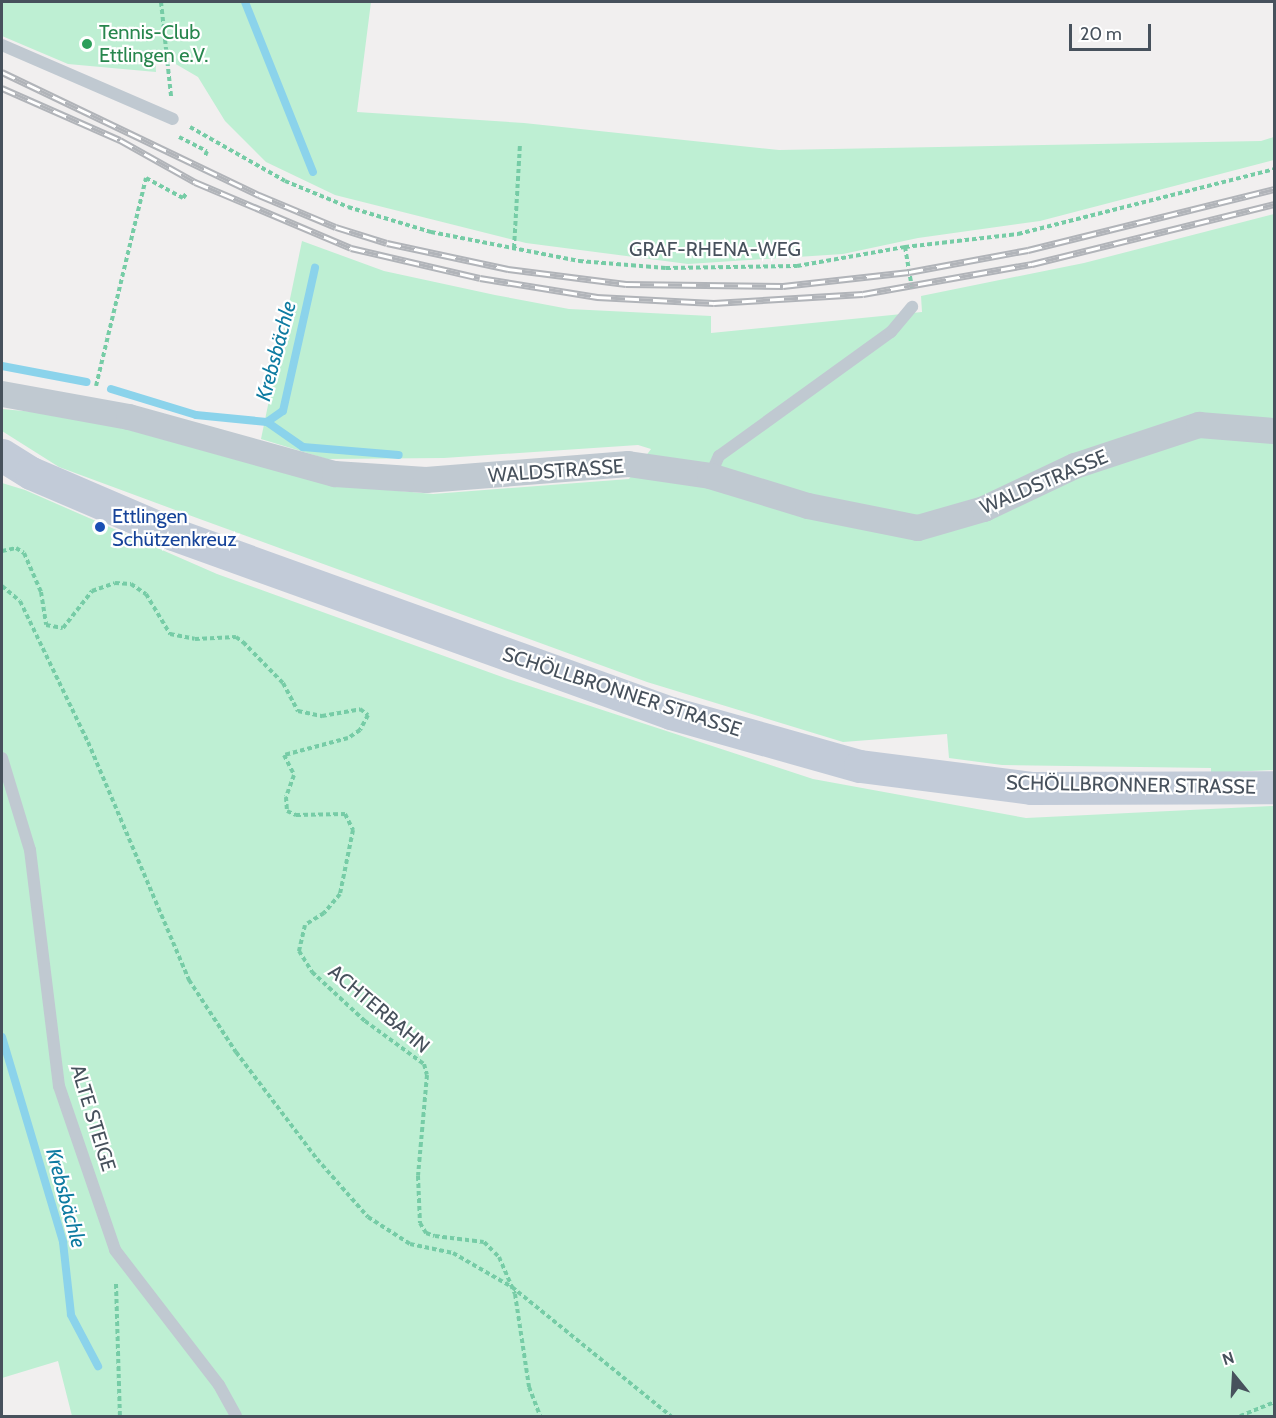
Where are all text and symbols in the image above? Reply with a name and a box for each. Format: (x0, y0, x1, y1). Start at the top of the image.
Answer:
scale bar (1072, 12, 1154, 50)
place label: Tennis-Club Ettlingen e.V. (99, 20, 208, 67)
text: 20 m (1080, 23, 1122, 45)
marker: Tennis-Club Ettlingen e.V. (80, 37, 94, 51)
street label: GRAF-RHENA-WEG (629, 237, 801, 261)
water label: Krebsbächle (251, 298, 301, 404)
street label: WALDSTRASSE (977, 444, 1111, 520)
street label: WALDSTRASSE (487, 454, 625, 488)
place label: Ettlingen Schützenkreuz (112, 504, 237, 551)
marker: Ettlingen Schützenkreuz (93, 520, 107, 534)
street label: SCHÖLLBRONNER STRASSE (499, 642, 745, 742)
street label: SCHÖLLBRONNER STRASSE (1006, 771, 1256, 799)
street label: ACHTERBAHN (323, 960, 435, 1058)
street label: ALTE STEIGE (65, 1062, 121, 1174)
water label: Krebsbächle (41, 1145, 91, 1251)
north arrow (1204, 1346, 1264, 1406)
text: N (1220, 1348, 1237, 1369)

